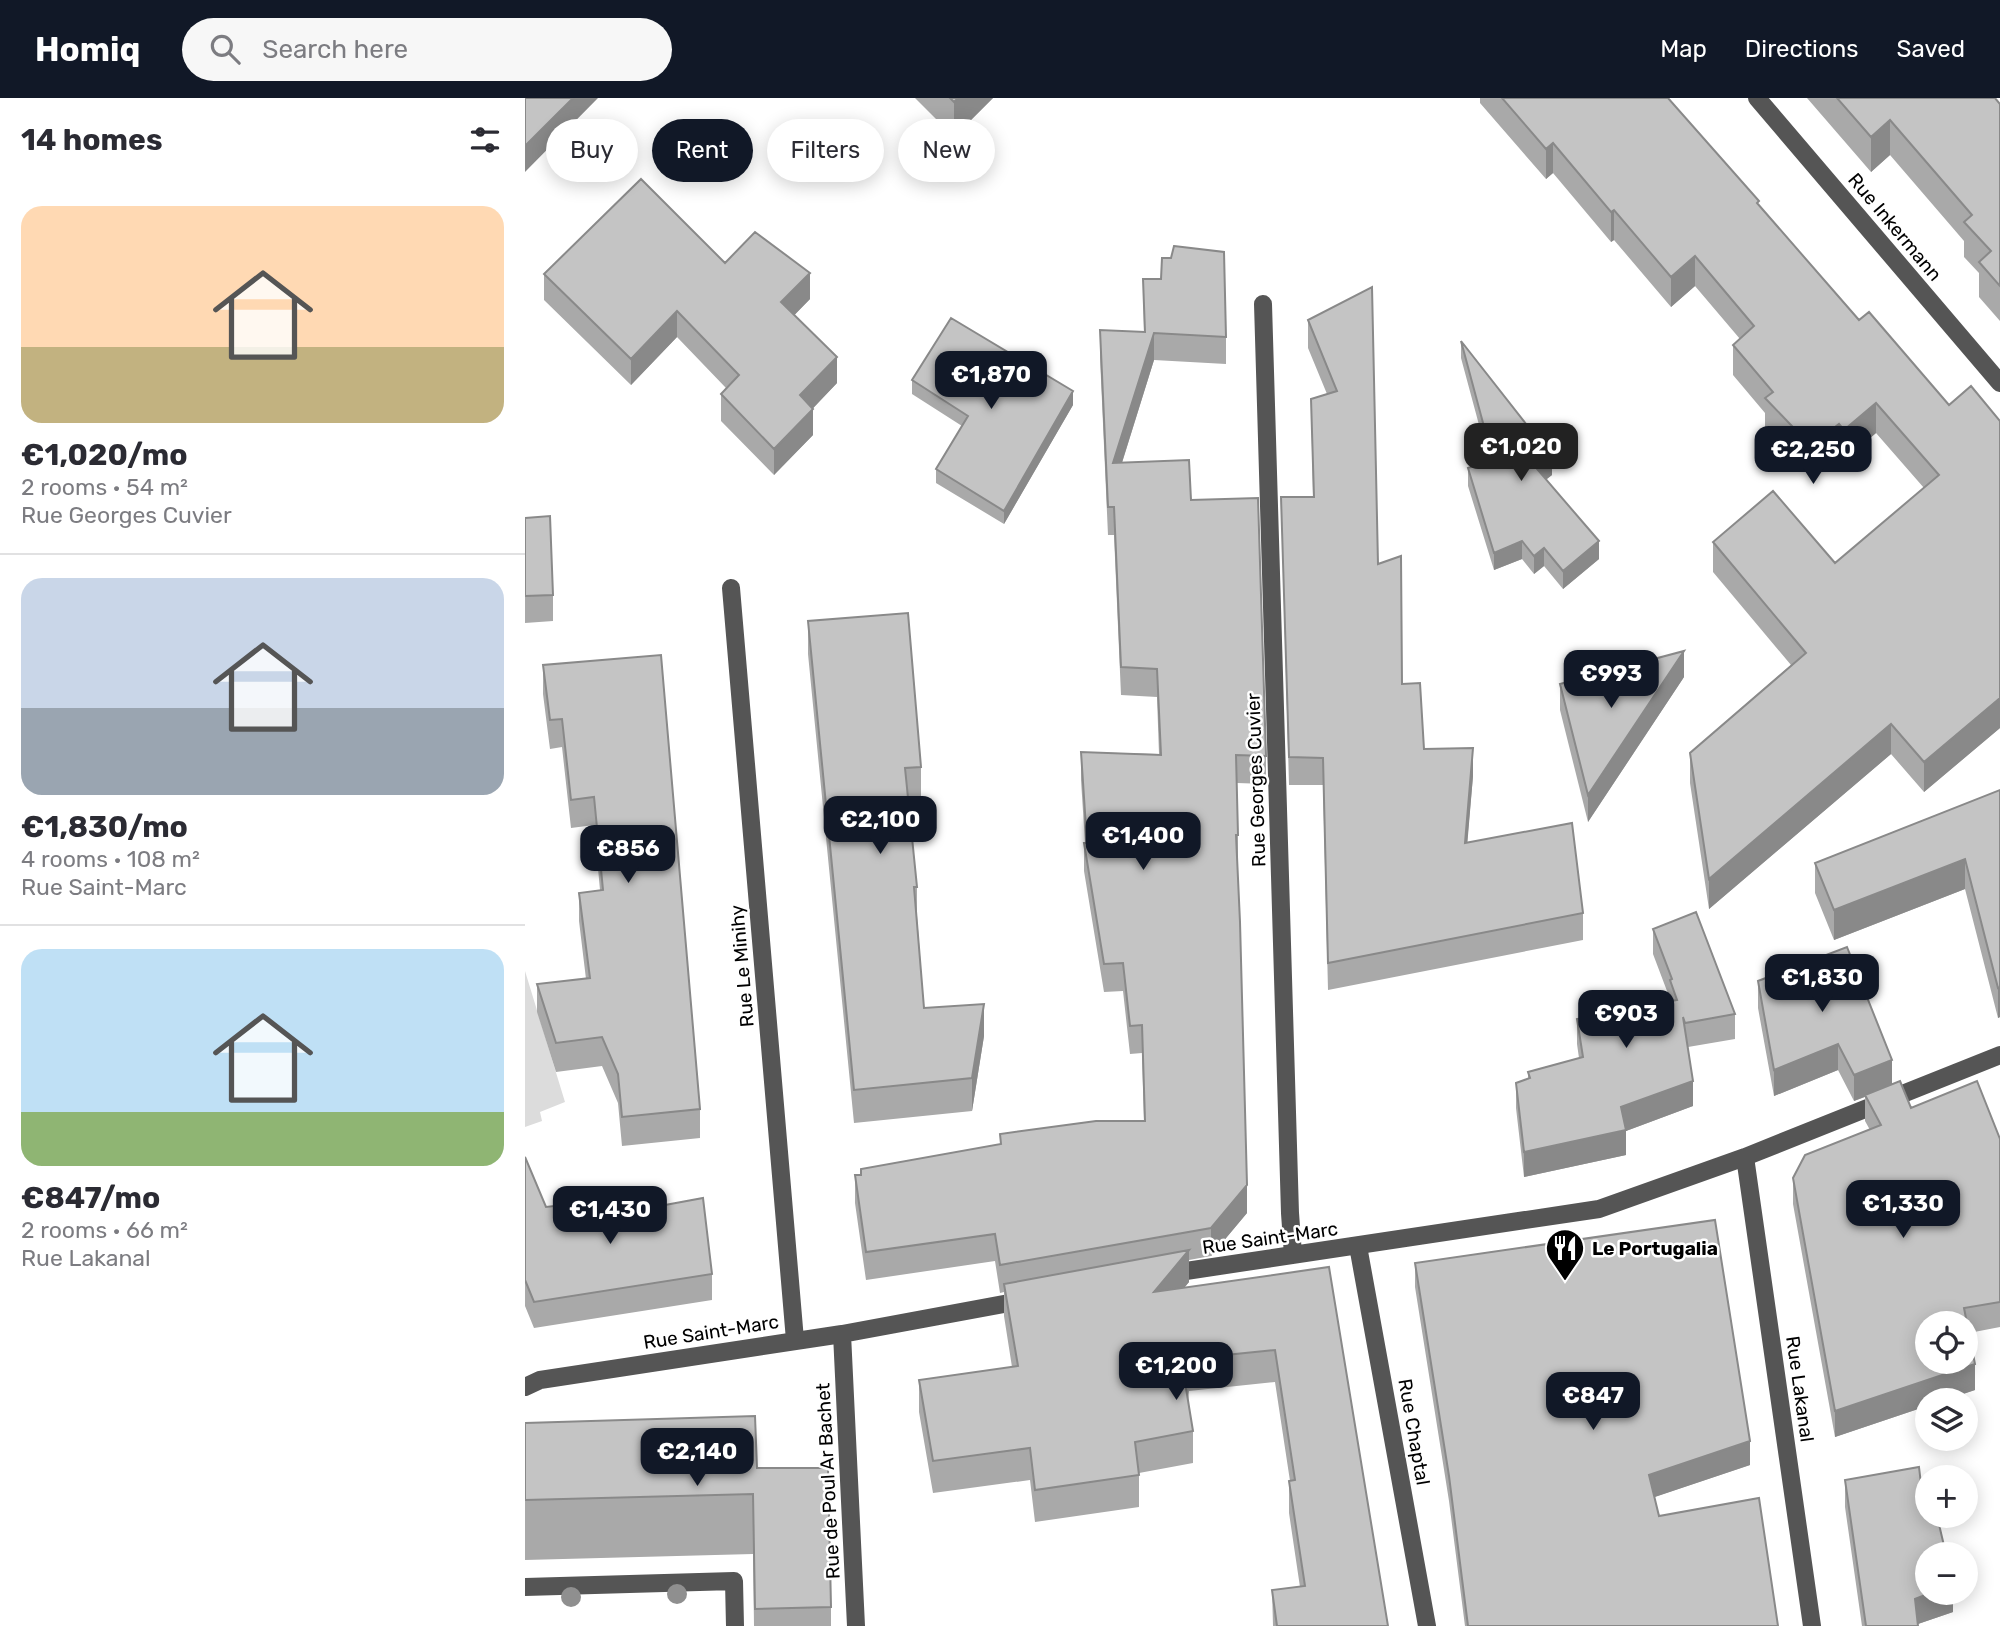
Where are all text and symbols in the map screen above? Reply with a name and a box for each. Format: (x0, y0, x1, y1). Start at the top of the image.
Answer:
search box (182, 18, 672, 81)
text: Homiq (35, 30, 140, 69)
icon: search (206, 30, 244, 68)
text: Search here (262, 34, 408, 65)
text: Map (1660, 35, 1707, 63)
text: Directions (1745, 35, 1858, 63)
text: Saved (1896, 35, 1965, 63)
chip: Buy (546, 119, 638, 182)
chip: Rent (652, 119, 753, 182)
chip: Filters (767, 119, 884, 182)
chip: New (898, 119, 995, 182)
icon: filters (466, 121, 504, 159)
text: 14 homes (21, 122, 163, 158)
street label: Rue Inkermann (1843, 168, 1947, 286)
icon: home (200, 252, 326, 378)
pin: €1,870 (934, 352, 1048, 411)
text: €1,870 (951, 360, 1031, 388)
pin: €1,020 (1464, 424, 1578, 483)
pin: €2,250 (1756, 426, 1870, 486)
text: €1,020 (1480, 432, 1562, 460)
text: €2,250 (1771, 435, 1855, 463)
text: €1,020/mo (21, 437, 188, 473)
text: 2 rooms · 54 m² (21, 473, 188, 501)
text: Rue Georges Cuvier (21, 501, 232, 529)
icon: home (200, 624, 326, 750)
pin: €993 (1570, 650, 1652, 710)
text: €993 (1580, 659, 1642, 687)
street label: Rue Georges Cuvier (1241, 692, 1271, 867)
pin: €2,100 (823, 796, 937, 856)
text: €2,100 (840, 805, 920, 833)
text: €1,830/mo (21, 809, 188, 845)
pin: €1,400 (1086, 812, 1200, 872)
text: €1,400 (1102, 821, 1184, 849)
pin: €856 (587, 826, 669, 885)
text: €856 (596, 834, 660, 862)
text: 4 rooms · 108 m² (21, 845, 200, 873)
text: Rue Saint-Marc (21, 873, 187, 901)
street label: Rue Le Minihy (725, 904, 759, 1028)
pin: €1,830 (1765, 954, 1879, 1014)
text: €1,830 (1781, 963, 1863, 991)
pin: €903 (1585, 990, 1667, 1050)
icon: home (200, 995, 326, 1121)
text: €903 (1594, 999, 1658, 1027)
text: €847/mo (21, 1180, 160, 1216)
pin: €1,330 (1846, 1180, 1960, 1240)
pin: €1,430 (553, 1186, 667, 1246)
text: €1,330 (1862, 1189, 1944, 1217)
text: €1,430 (569, 1195, 651, 1223)
text: 2 rooms · 66 m² (21, 1216, 188, 1244)
street label: Rue Saint-Marc (1201, 1217, 1339, 1259)
restaurant icon: Le Portugalia (1544, 1227, 1586, 1282)
place label: Le Portugalia (1592, 1237, 1718, 1260)
text: Rue Lakanal (21, 1244, 151, 1272)
street label: Rue Saint-Marc (642, 1310, 780, 1354)
map controls (1915, 1311, 1978, 1605)
button: locate (1915, 1311, 1978, 1374)
street label: Rue Lakanal (1781, 1334, 1819, 1444)
pin: €1,200 (1119, 1342, 1233, 1402)
text: €1,200 (1135, 1351, 1217, 1379)
pin: €847 (1552, 1372, 1634, 1432)
street label: Rue Chaptal (1393, 1377, 1435, 1487)
text: €847 (1562, 1381, 1624, 1409)
street label: Rue de Poul Ar Bachet (811, 1382, 845, 1580)
button: layers (1915, 1388, 1978, 1451)
pin: €2,140 (640, 1428, 754, 1488)
text: €2,140 (657, 1437, 737, 1465)
button: + (1915, 1465, 1978, 1528)
button: − (1915, 1542, 1978, 1605)

